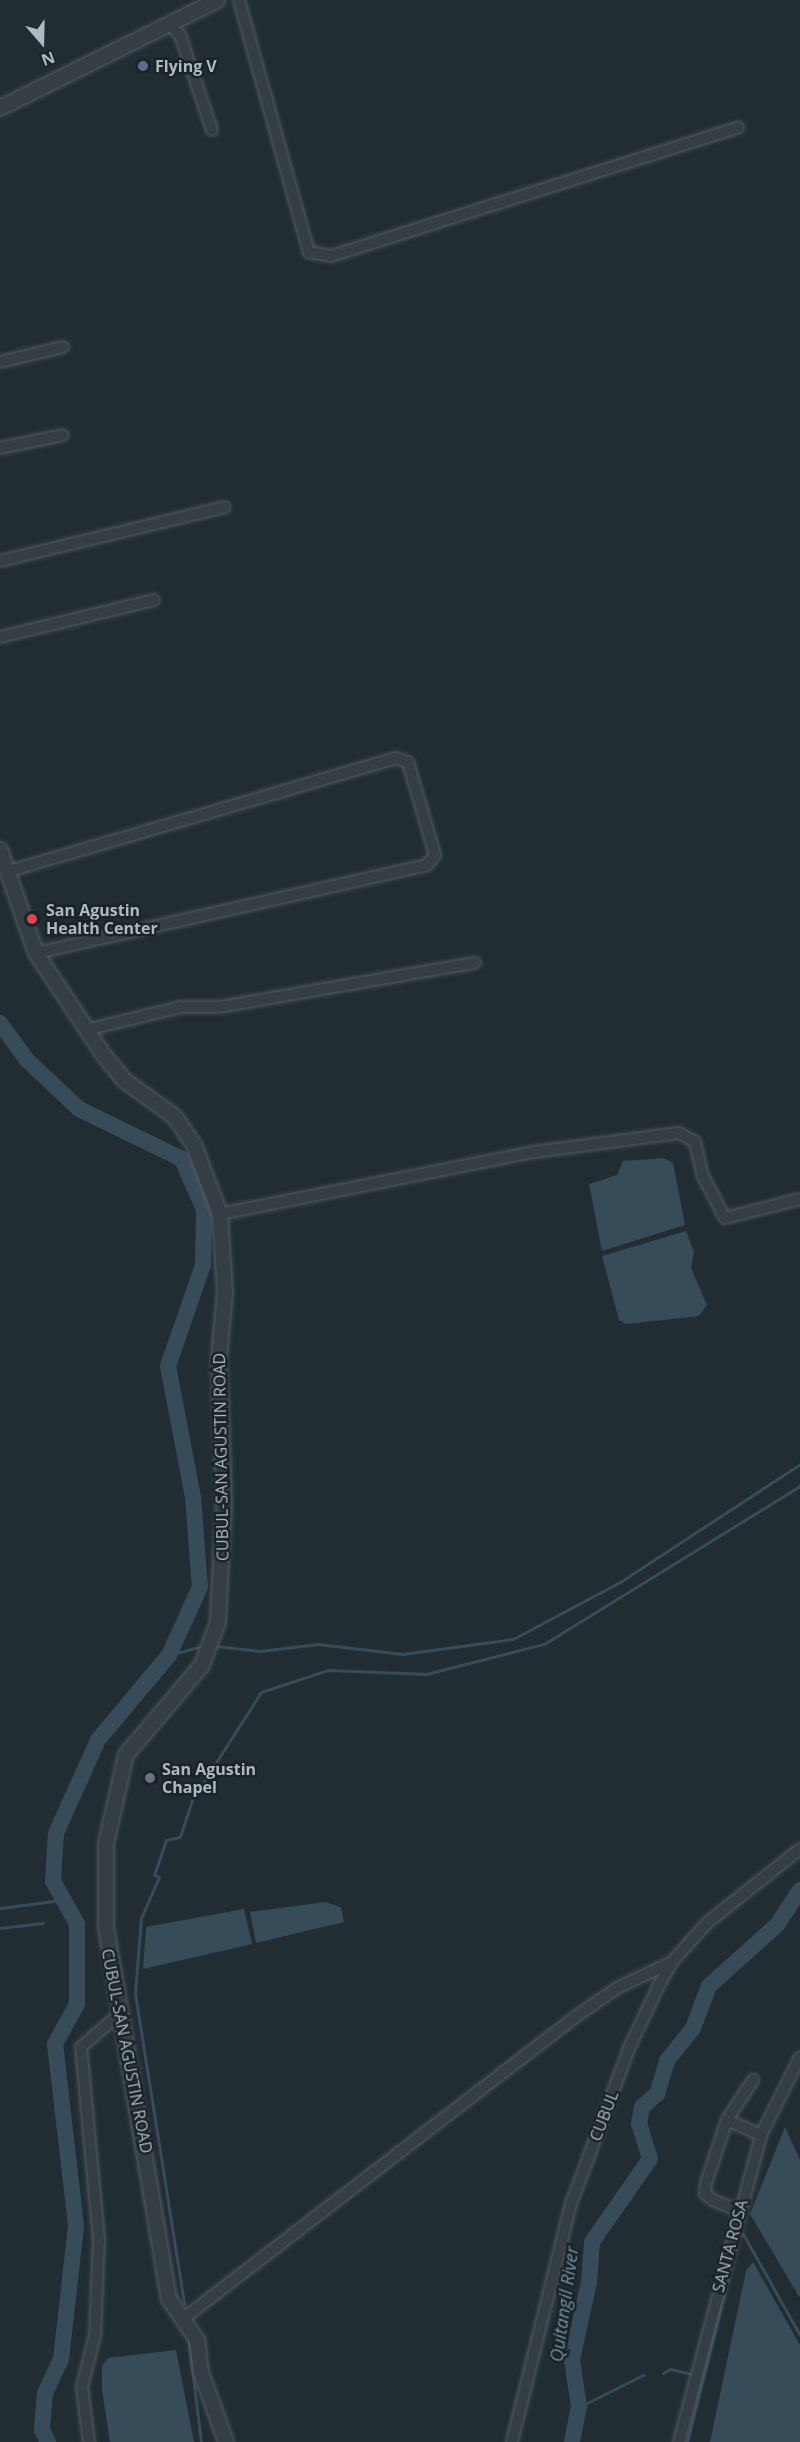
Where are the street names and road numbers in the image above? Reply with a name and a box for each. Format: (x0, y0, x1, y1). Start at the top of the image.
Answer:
street label: CUBUL-SAN AGUSTIN ROAD (210, 1353, 232, 1561)
street label: CUBUL-SAN AGUSTIN ROAD (98, 1947, 156, 2155)
street label: CUBUL (586, 2088, 622, 2144)
street label: SANTA ROSA (708, 2198, 752, 2294)

